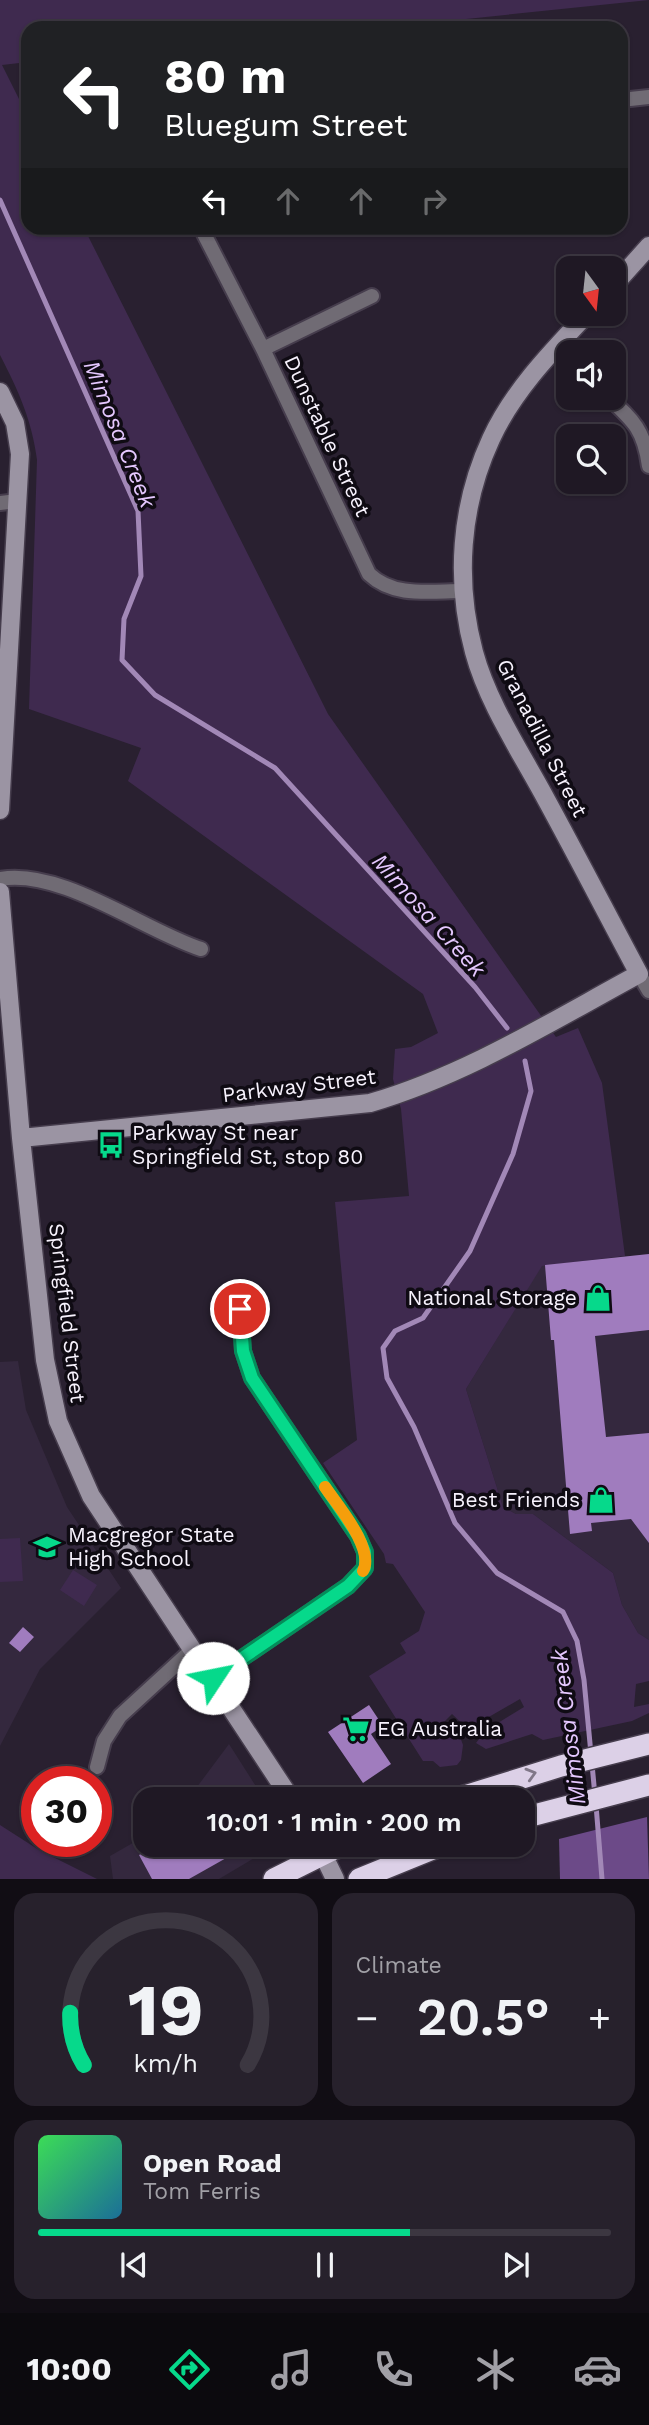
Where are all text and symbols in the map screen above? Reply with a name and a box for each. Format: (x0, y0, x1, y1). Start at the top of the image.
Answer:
text: 80 m (164, 47, 286, 105)
icon: left (49, 49, 140, 140)
text: Bluegum Street (164, 106, 407, 144)
icon: left (196, 182, 234, 220)
icon: ahead (269, 182, 307, 220)
icon: ahead (342, 182, 380, 220)
icon: right (415, 182, 453, 220)
north arrow (556, 256, 626, 326)
map controls (556, 256, 626, 494)
button: sound (556, 340, 626, 410)
street label: Dunstable Street (279, 351, 376, 521)
water label: Mimosa Creek (78, 357, 162, 513)
button: search (556, 424, 626, 494)
street label: Granadilla Street (492, 655, 593, 821)
water label: Mimosa Creek (366, 848, 492, 984)
street label: Parkway Street (221, 1064, 377, 1107)
place label: Parkway St near Springfield St, stop 80 (132, 1120, 363, 1169)
bus stop icon: Parkway St near Springfield St, stop 80 (96, 1130, 126, 1160)
street label: Springfield Street (44, 1222, 91, 1404)
pin (210, 1279, 270, 1339)
shop icon: National Storage (583, 1283, 613, 1313)
place label: National Storage (407, 1285, 577, 1310)
icon: arrive (221, 1290, 259, 1328)
shop icon: Best Friends (586, 1485, 616, 1515)
place label: Best Friends (452, 1487, 580, 1512)
place label: Macgregor State High School (68, 1522, 235, 1571)
school or university icon: Macgregor State High School (32, 1532, 62, 1562)
position arrow (176, 1641, 250, 1715)
water label: Mimosa Creek (545, 1646, 591, 1806)
supermarket icon: EG Australia (341, 1714, 371, 1744)
place label: EG Australia (377, 1716, 502, 1741)
speed limit sign: 30 (21, 1766, 112, 1857)
one-way arrow (525, 1768, 537, 1783)
text: 10:01 · 1 min · 200 m (206, 1807, 462, 1837)
text: Climate (356, 1952, 442, 1979)
text: 19 (128, 1968, 204, 2054)
text: 20.5° (417, 1987, 550, 2048)
text: − (356, 1996, 378, 2040)
text: + (588, 1996, 611, 2040)
text: km/h (134, 2049, 198, 2078)
text: Open Road (143, 2148, 281, 2178)
text: Tom Ferris (143, 2178, 261, 2205)
icon: previous (115, 2246, 153, 2284)
icon: pause (306, 2246, 344, 2284)
icon: next (497, 2246, 535, 2284)
icon: directions (165, 2345, 214, 2394)
icon: music (267, 2345, 316, 2394)
icon: phone (369, 2345, 418, 2394)
icon: climate (471, 2345, 520, 2394)
icon: car (573, 2345, 622, 2394)
text: 10:00 (27, 2350, 112, 2388)

